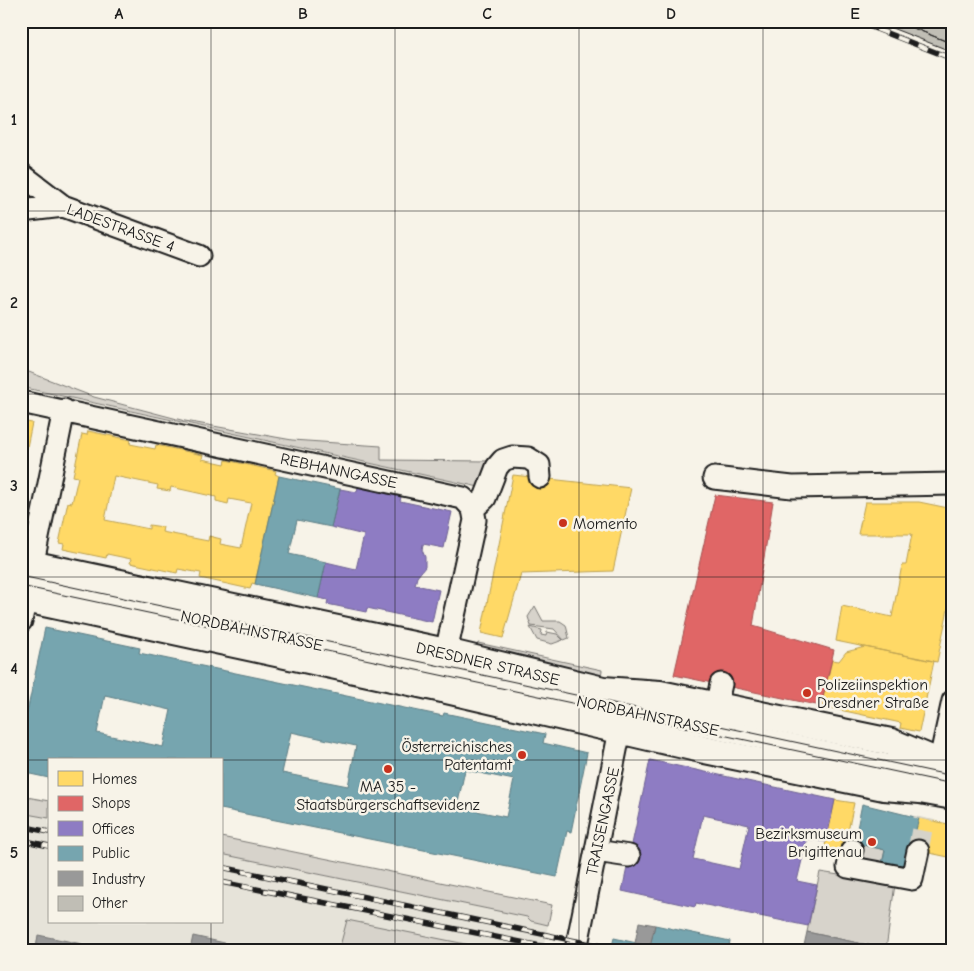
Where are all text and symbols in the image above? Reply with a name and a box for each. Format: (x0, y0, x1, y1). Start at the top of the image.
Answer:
text: A (115, 5, 124, 23)
text: B (298, 5, 308, 23)
text: C (482, 5, 492, 23)
text: D (666, 5, 676, 23)
text: E (850, 5, 860, 23)
text: 1 (11, 111, 17, 129)
street label: LADESTRASSE 4 (64, 200, 177, 256)
text: 2 (10, 294, 18, 312)
street label: REBHANNGASSE (279, 450, 399, 492)
text: 3 (10, 477, 18, 495)
place label: Momento (573, 515, 638, 533)
marker: Momento (557, 517, 569, 529)
street label: NORDBAHNSTRASSE (179, 607, 325, 655)
street label: DRESDNER STRASSE (414, 639, 562, 689)
text: 4 (10, 660, 18, 678)
place label: Polizeiinspektion Dresdner Straße (817, 676, 929, 712)
marker: Polizeiinspektion Dresdner Straße (801, 687, 813, 699)
street label: NORDBAHNSTRASSE (575, 692, 721, 740)
place label: Österreichisches Patentamt (401, 738, 512, 774)
marker: Österreichisches Patentamt (516, 749, 528, 761)
legend (48, 758, 222, 924)
marker: MA 35 - Staatsbürgerschaftsevidenz (382, 763, 394, 775)
street label: TRAISENGASSE (583, 765, 623, 877)
text: Homes (92, 770, 137, 788)
place label: MA 35 - Staatsbürgerschaftsevidenz (296, 778, 480, 814)
text: Shops (92, 794, 130, 812)
text: Offices (92, 820, 134, 838)
place label: Bezirksmuseum Brigittenau (755, 825, 862, 861)
marker: Bezirksmuseum Brigittenau (866, 836, 878, 848)
text: 5 (10, 844, 18, 862)
text: Public (92, 844, 130, 862)
text: Industry (92, 870, 145, 888)
text: Other (92, 894, 127, 912)

